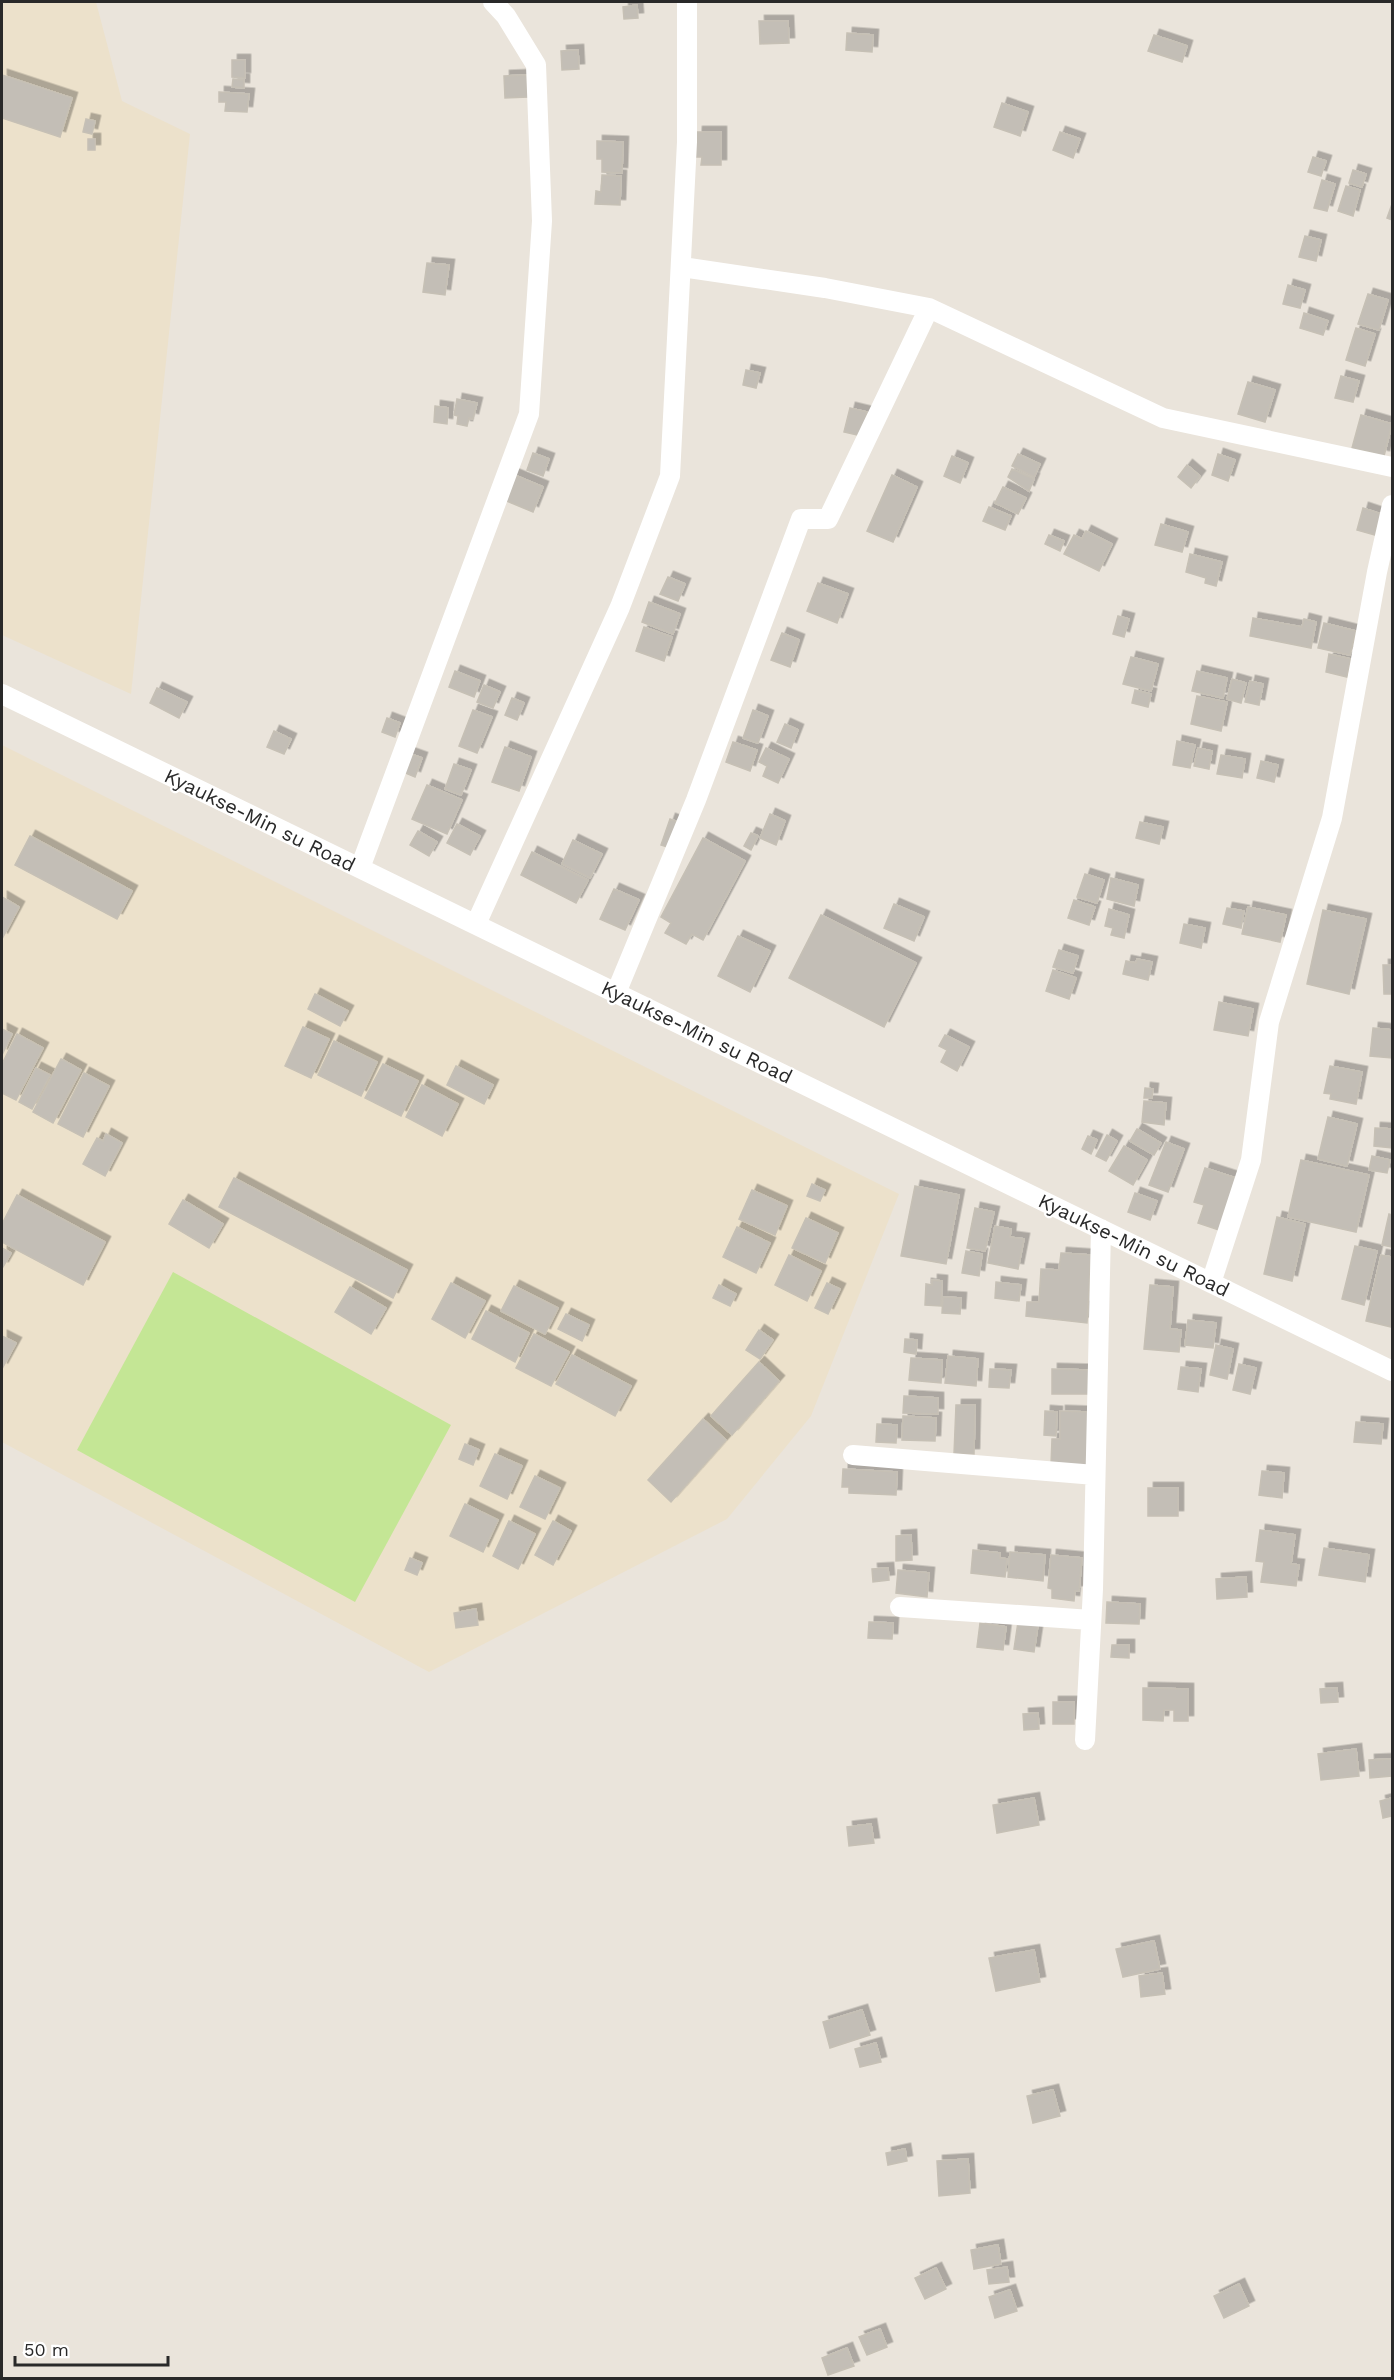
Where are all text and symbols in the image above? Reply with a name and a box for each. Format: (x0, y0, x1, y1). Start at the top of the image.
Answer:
street label: Kyaukse-Min su Road (161, 763, 359, 877)
street label: Kyaukse-Min su Road (598, 975, 796, 1089)
street label: Kyaukse-Min su Road (1035, 1188, 1233, 1302)
scale bar (15, 2329, 168, 2367)
text: 50 m (24, 2339, 69, 2360)

